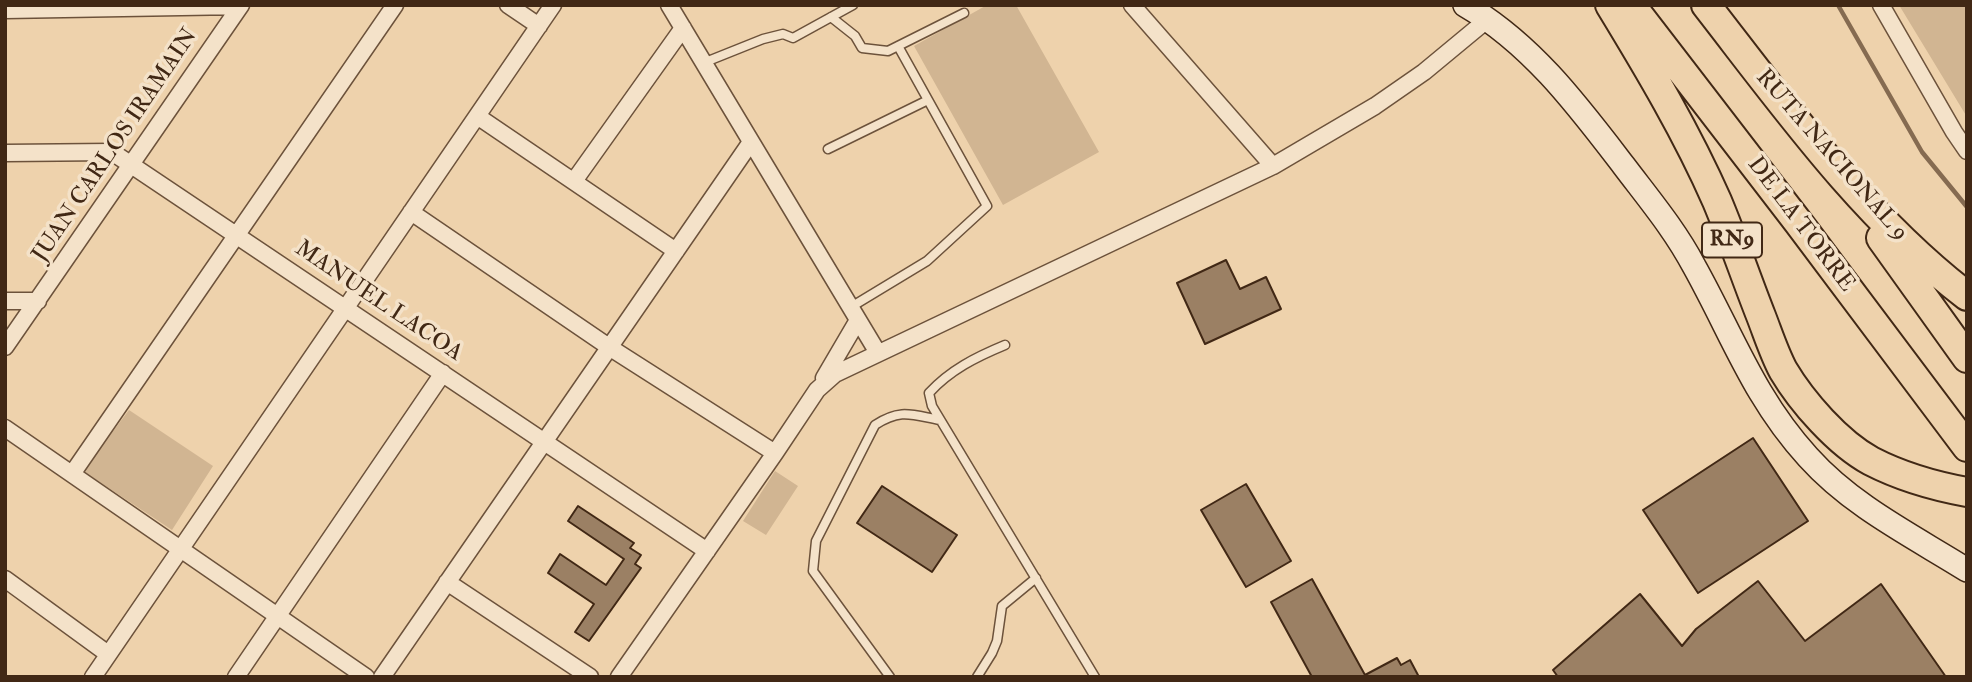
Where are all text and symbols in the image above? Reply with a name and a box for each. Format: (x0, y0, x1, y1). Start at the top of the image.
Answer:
street label: JUAN CARLOS IRAMAIN (27, 24, 205, 268)
street label: RUTA NACIONAL 9 (1749, 65, 1913, 247)
street label: DE LA TORRE (1740, 152, 1860, 298)
road number: RN9 (1702, 222, 1762, 258)
street label: MANUEL LACOA (289, 236, 467, 368)

